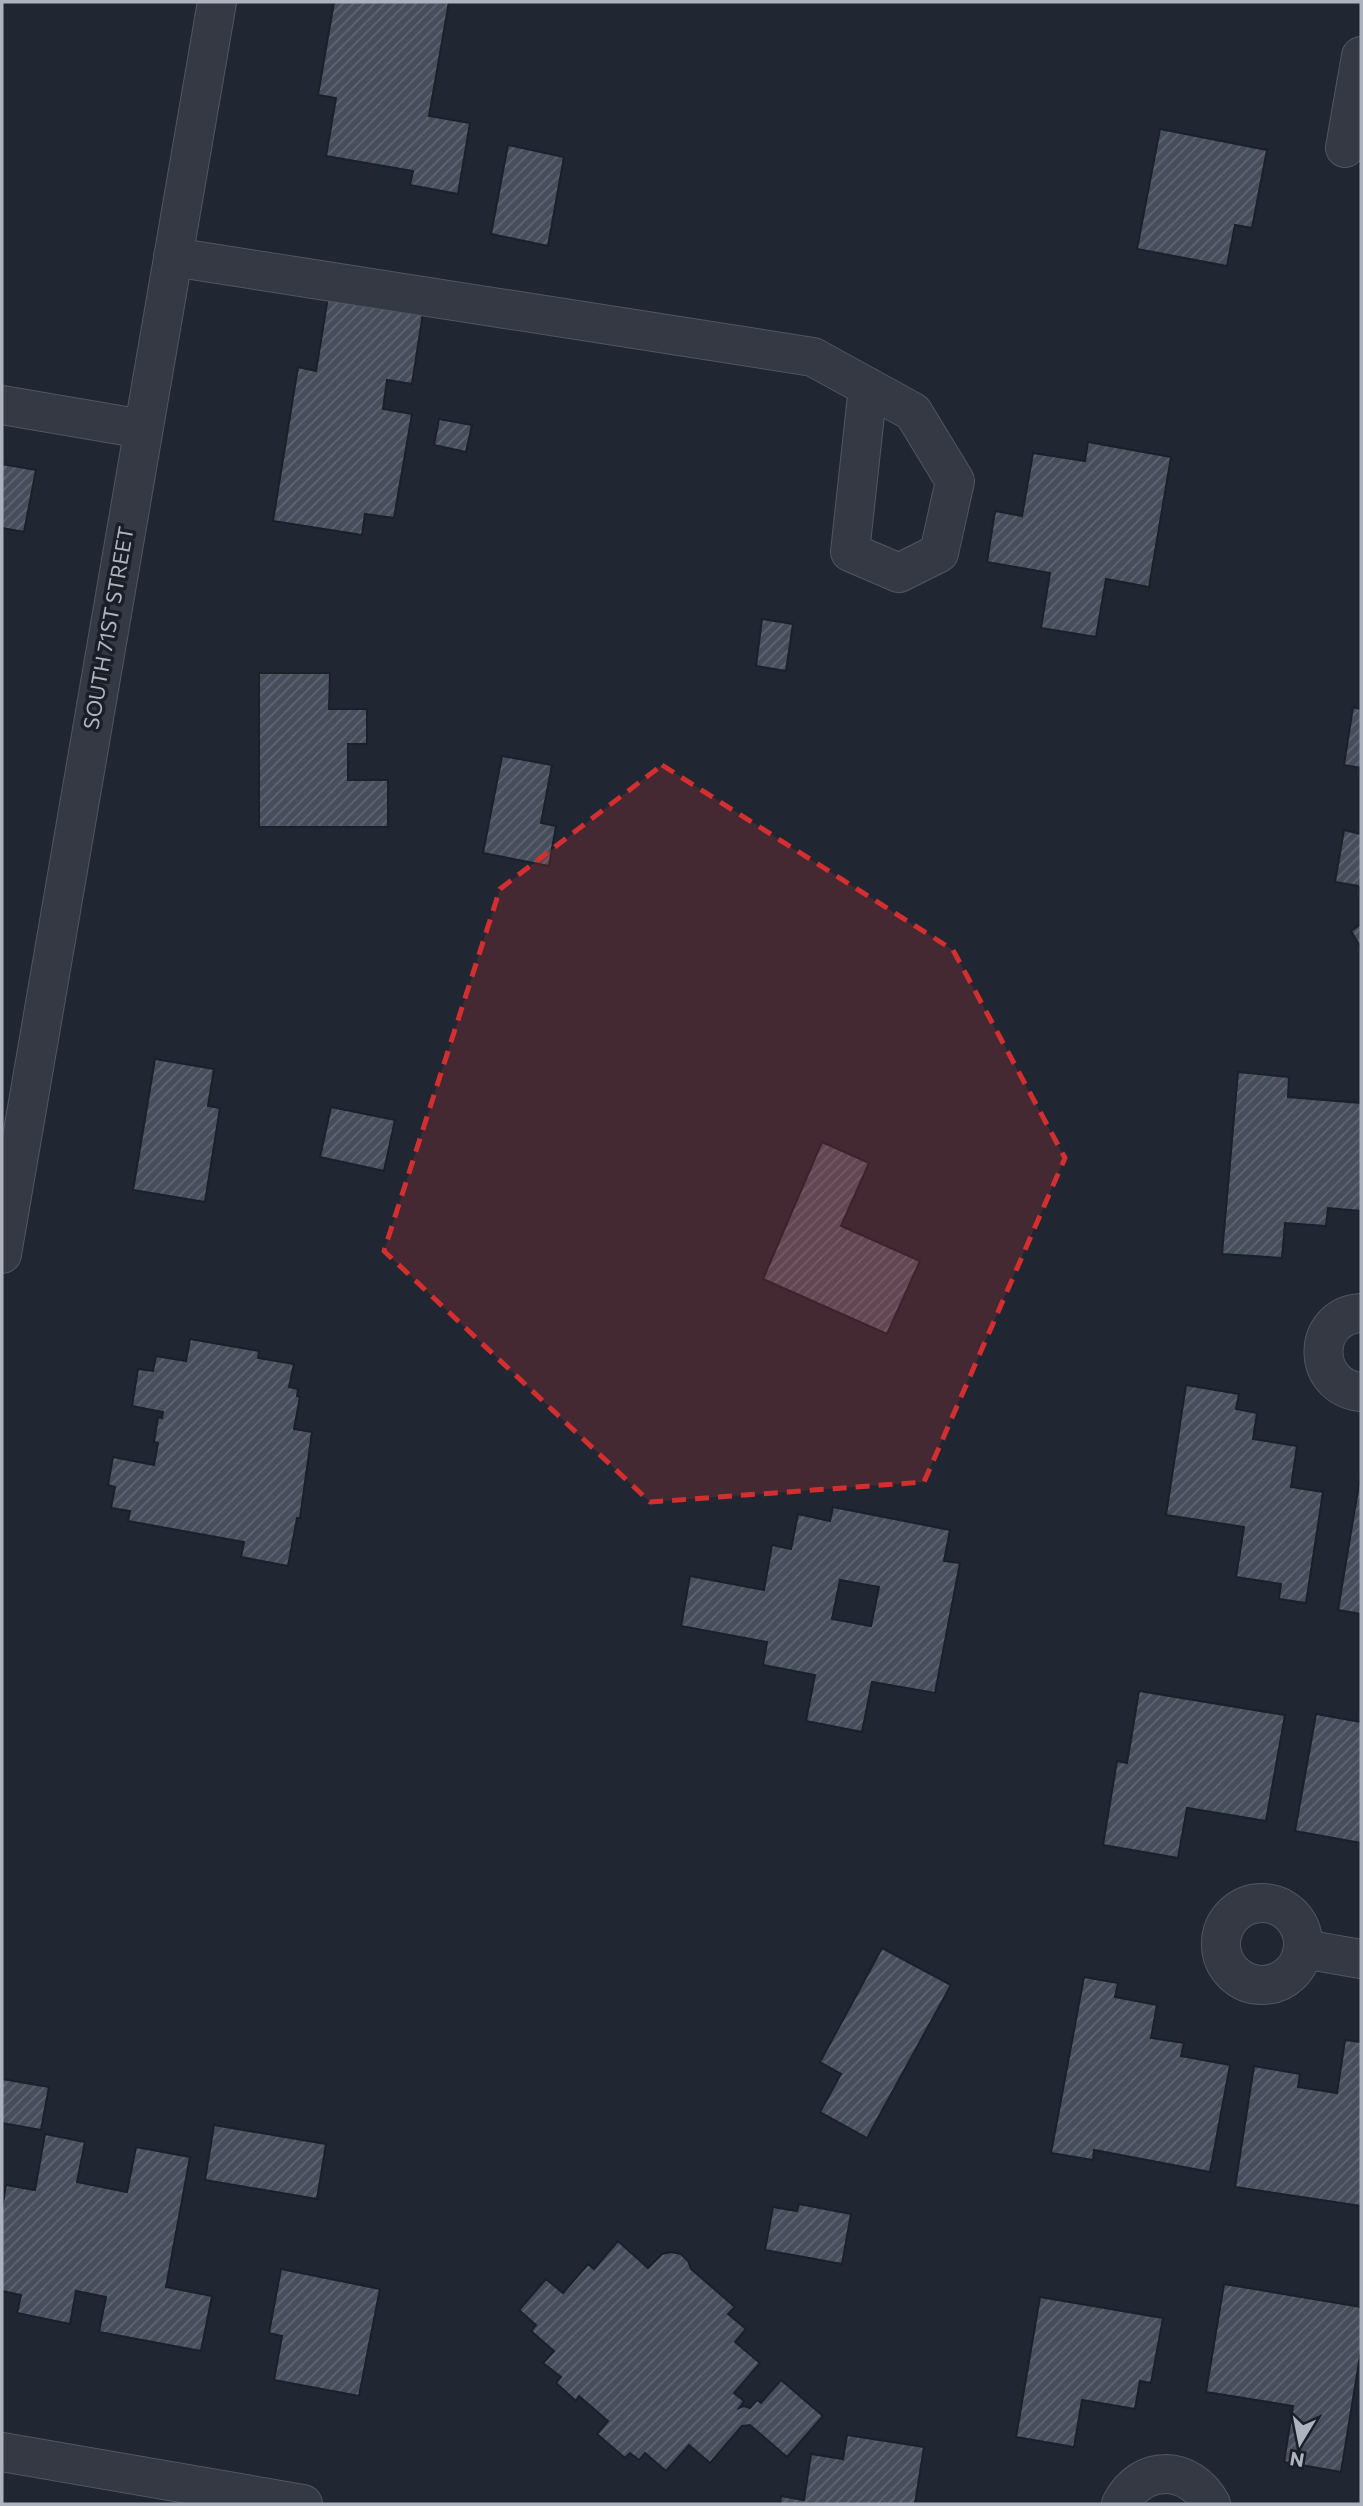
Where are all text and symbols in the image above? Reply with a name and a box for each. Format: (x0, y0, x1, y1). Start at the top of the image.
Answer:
street label: SOUTH 71ST STREET (77, 524, 138, 731)
north arrow (1265, 2408, 1335, 2478)
text: N (1288, 2448, 1306, 2473)

